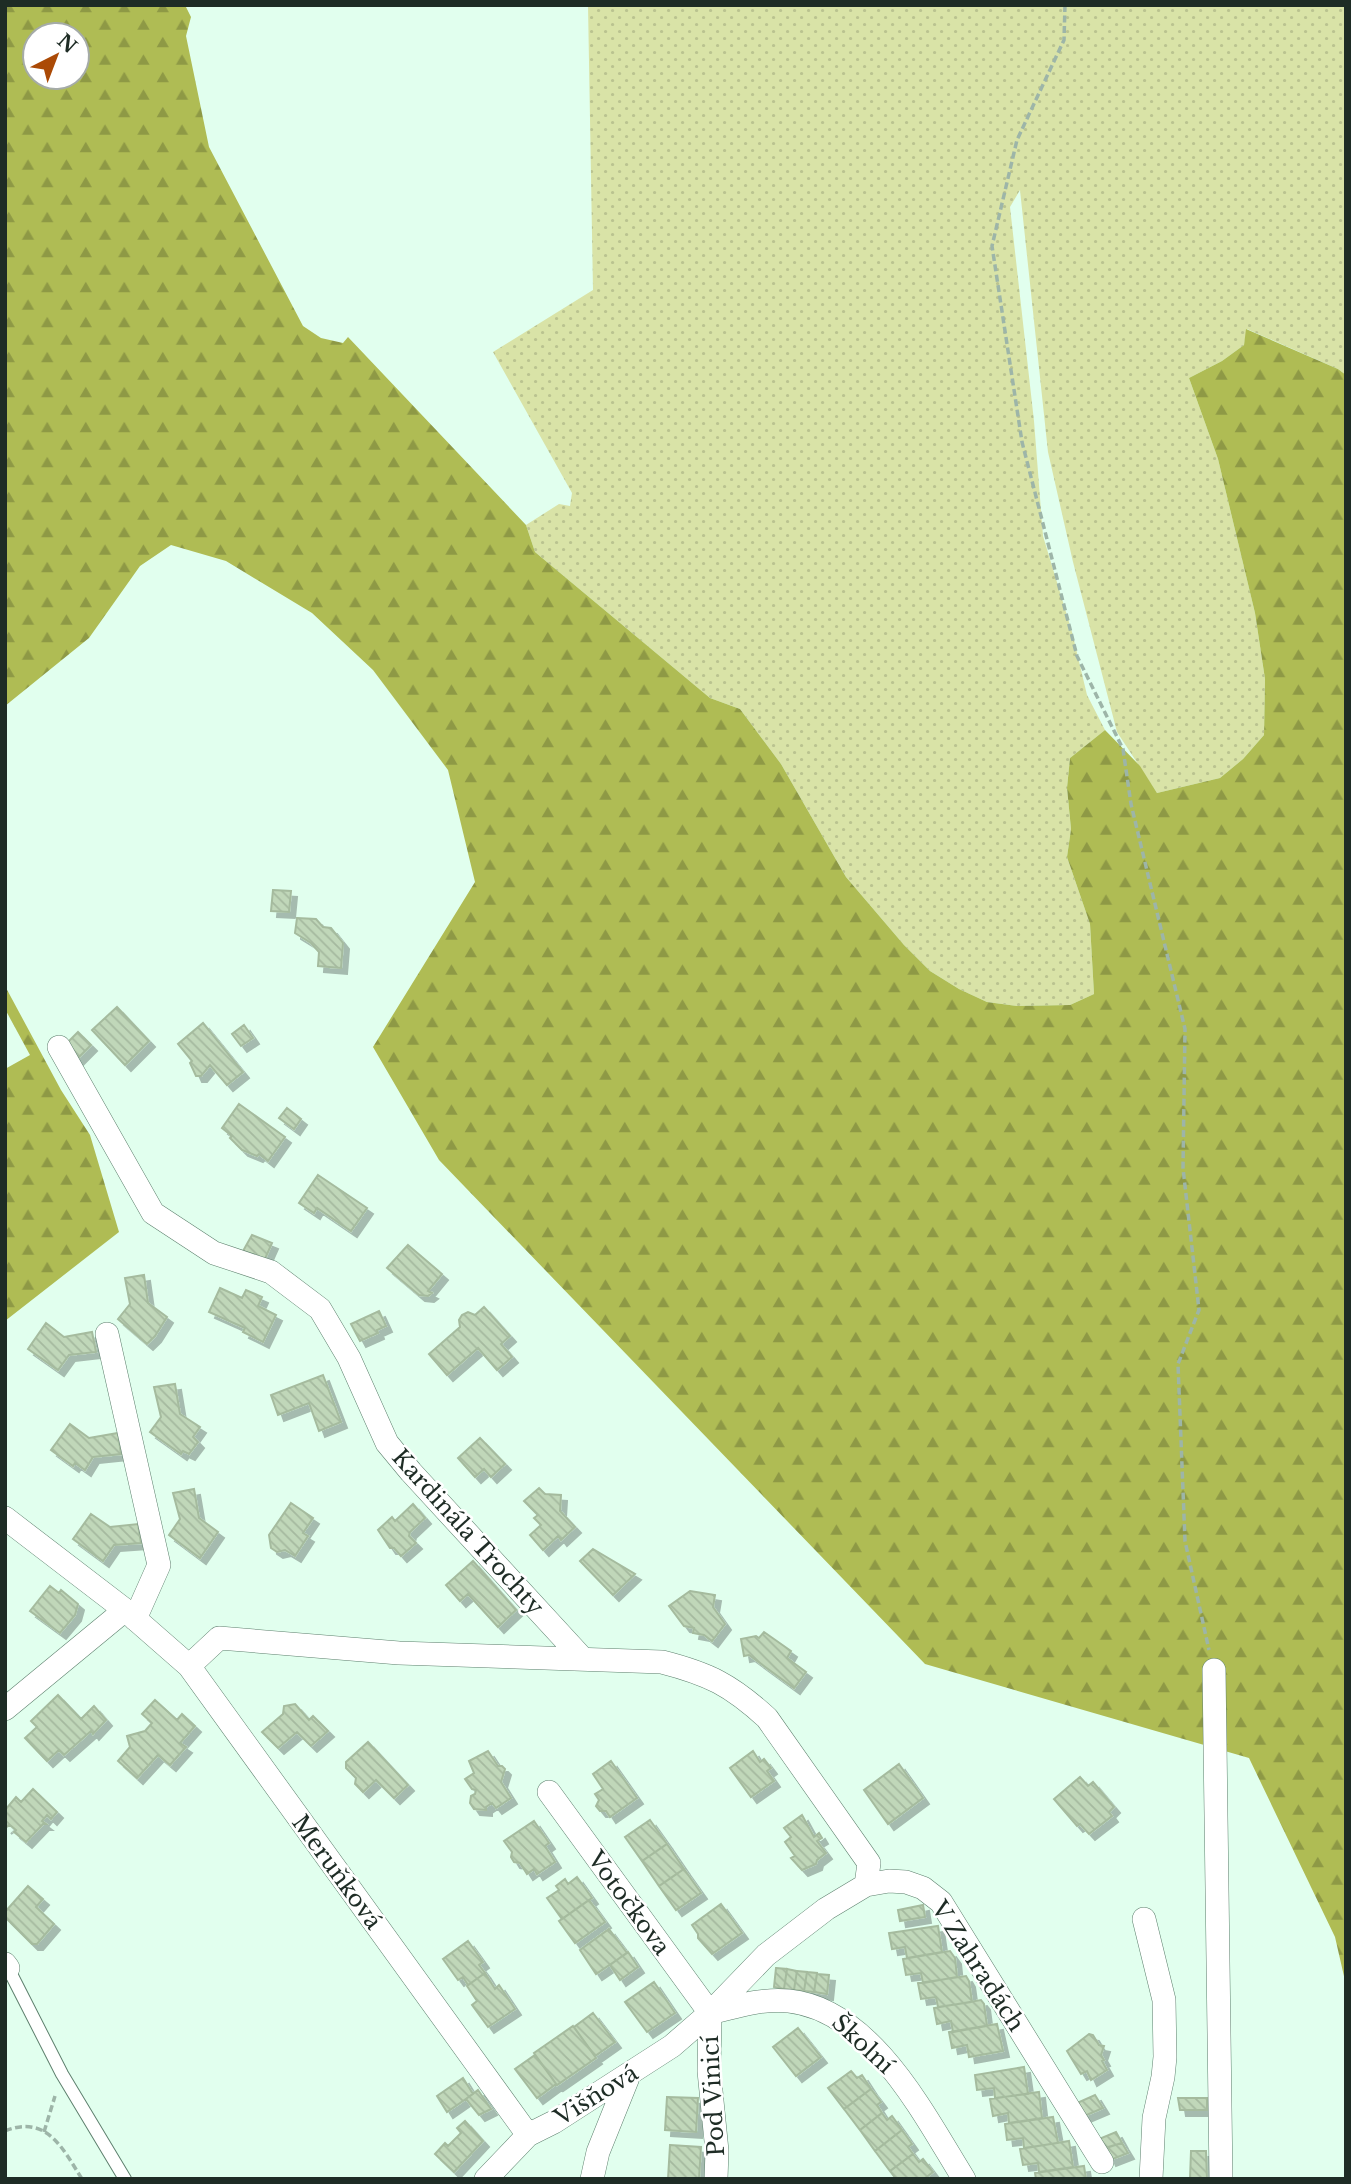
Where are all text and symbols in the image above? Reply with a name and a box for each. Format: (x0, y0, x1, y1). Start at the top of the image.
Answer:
north arrow (21, 21, 91, 91)
text: N (53, 29, 81, 58)
street label: Kardinála Trochty (386, 1443, 550, 1621)
street label: Meruňková (286, 1809, 388, 1935)
street label: Votočkova (581, 1845, 676, 1961)
street label: V Zahradách (925, 1895, 1031, 2037)
street label: Školní (826, 2007, 901, 2080)
street label: Pod Vinicí (696, 2035, 730, 2157)
street label: Višňová (548, 2058, 643, 2132)

